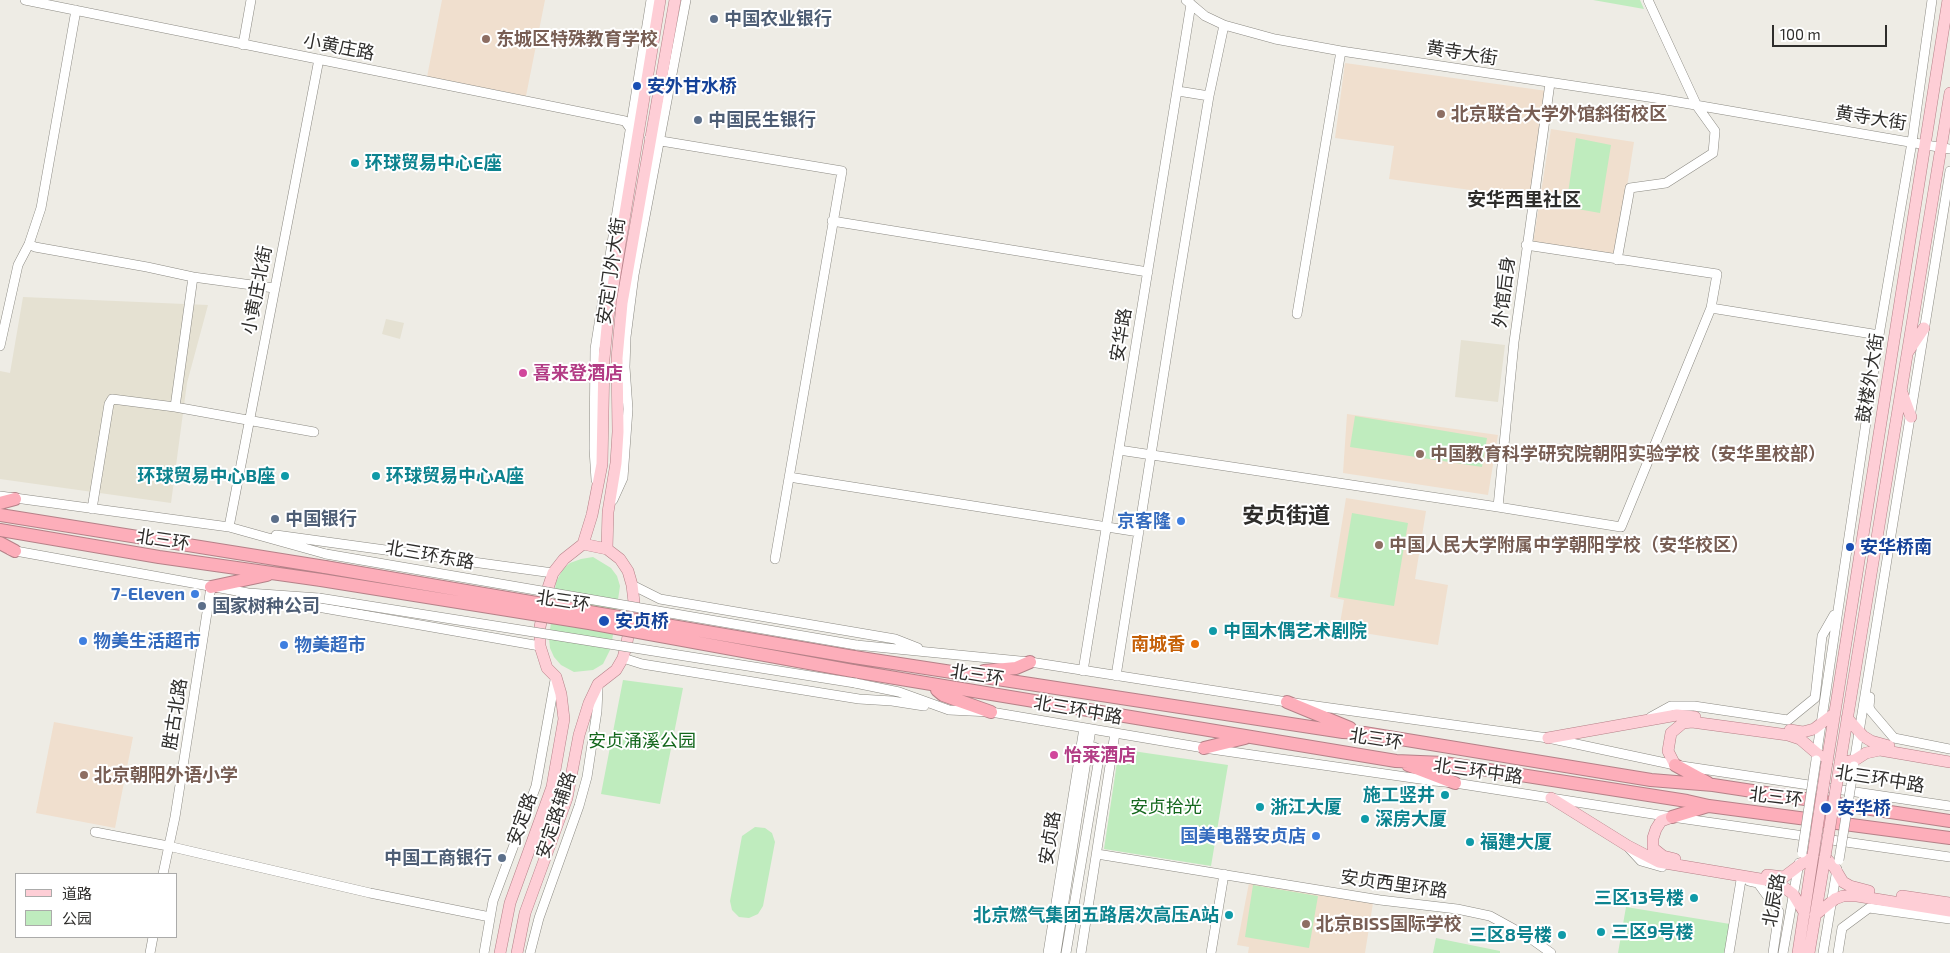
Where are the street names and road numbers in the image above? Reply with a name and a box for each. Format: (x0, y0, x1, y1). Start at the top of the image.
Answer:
street label: 小黄庄路 (302, 30, 376, 64)
street label: 黄寺大街 (1425, 37, 1499, 69)
street label: 黄寺大街 (1834, 102, 1908, 134)
street label: 安定门外大街 (593, 216, 629, 326)
street label: 小黄庄北街 (238, 244, 276, 336)
street label: 外馆后身 (1489, 255, 1519, 329)
street label: 安华路 (1106, 307, 1136, 363)
street label: 鼓楼外大街 (1852, 332, 1888, 424)
street label: 北三环 (135, 525, 191, 555)
street label: 北三环东路 (384, 537, 476, 573)
street label: 北三环 (535, 586, 591, 616)
street label: 北三环 (949, 660, 1005, 690)
street label: 胜古北路 (159, 677, 191, 751)
street label: 北三环中路 (1032, 692, 1124, 728)
street label: 北三环 (1348, 724, 1404, 754)
street label: 北三环中路 (1432, 754, 1524, 788)
street label: 北三环中路 (1834, 761, 1926, 797)
street label: 安定路辅路 (532, 769, 580, 861)
street label: 北三环 (1748, 783, 1804, 811)
street label: 安定路 (503, 790, 541, 848)
street label: 安贞路 (1035, 810, 1065, 866)
street label: 安贞西里环路 (1339, 866, 1449, 902)
street label: 北辰路 (1759, 872, 1789, 928)

